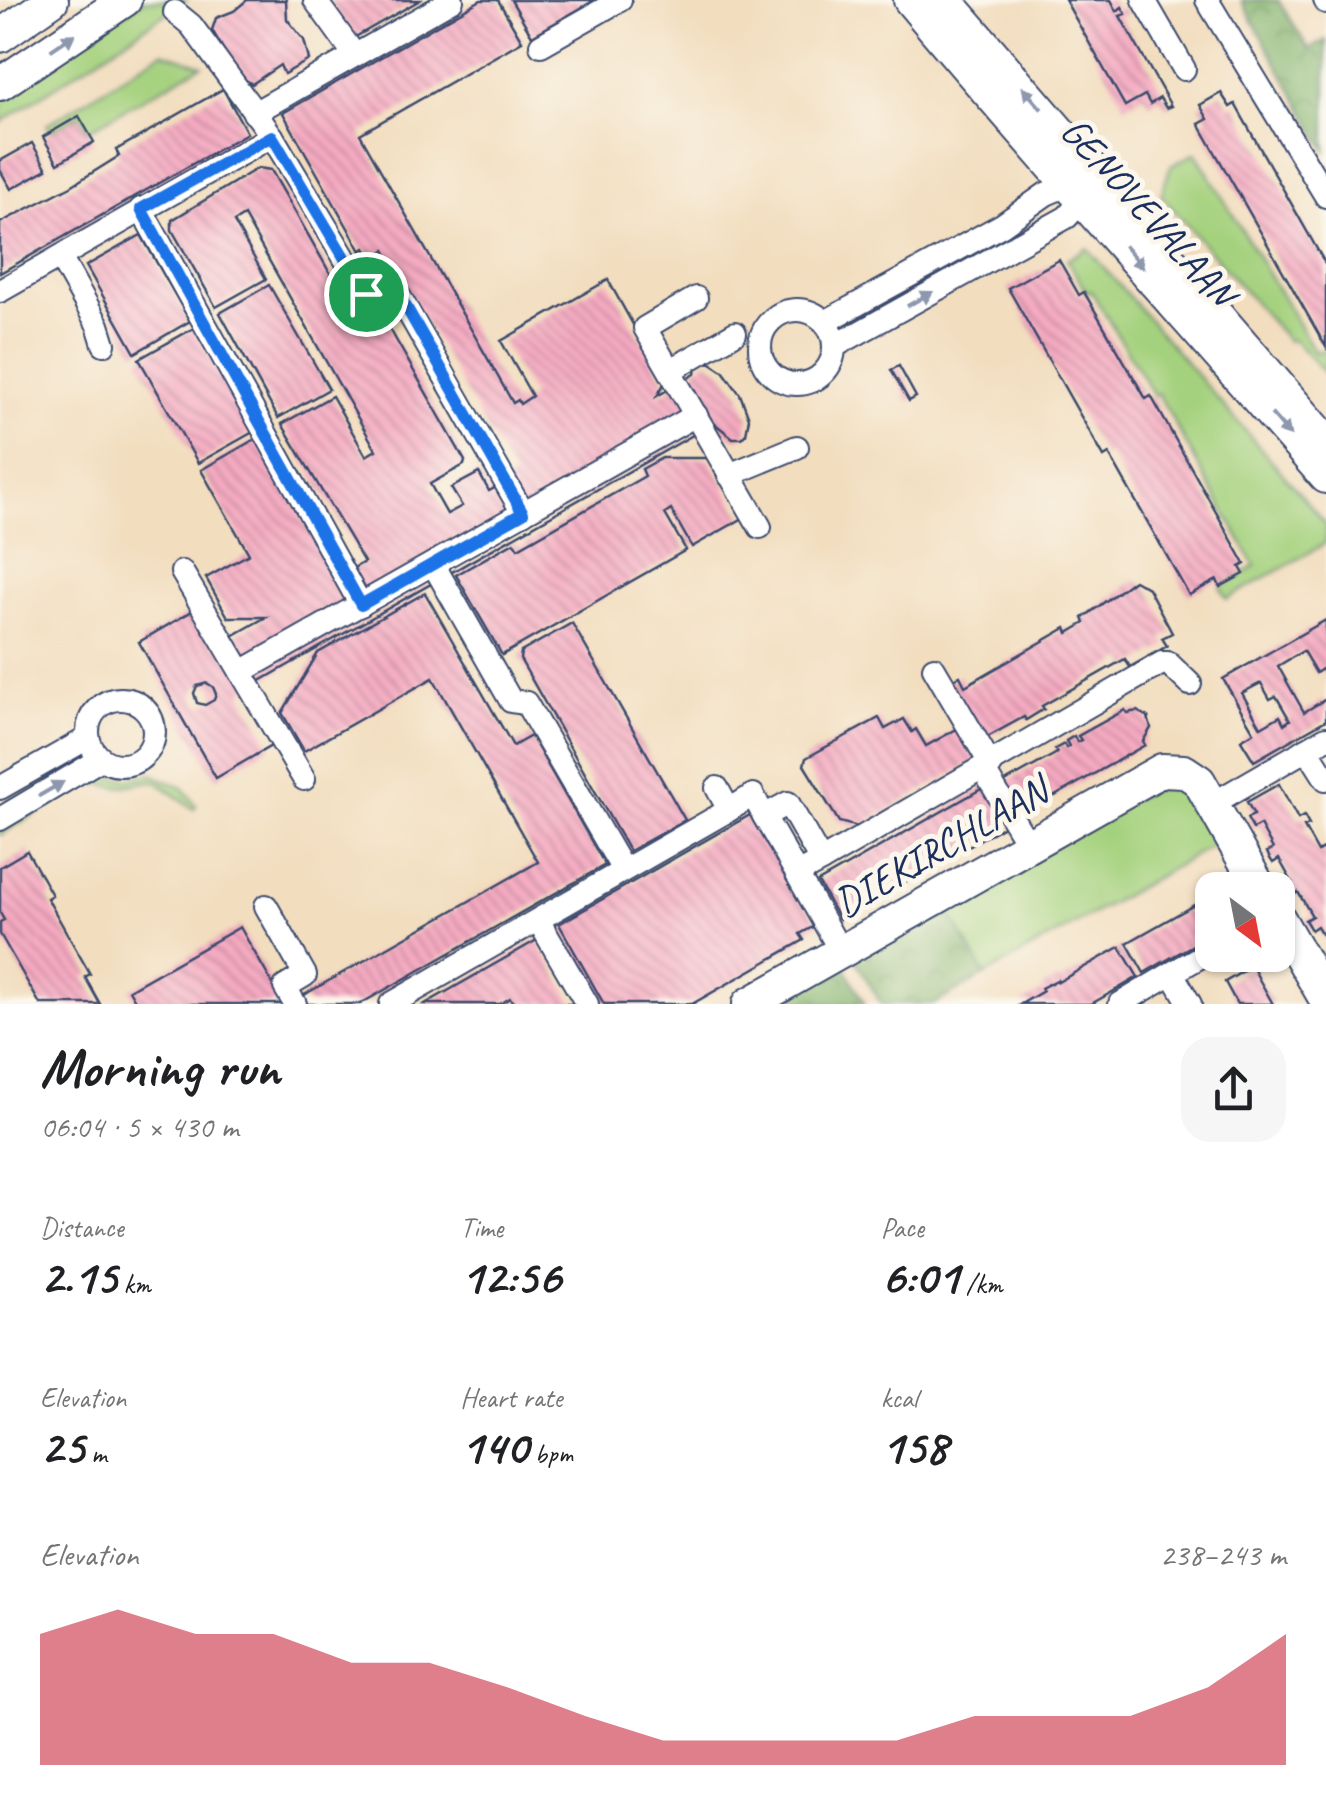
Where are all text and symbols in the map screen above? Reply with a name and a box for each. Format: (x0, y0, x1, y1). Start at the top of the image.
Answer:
one-way arrow (49, 33, 76, 52)
one-way arrow (1021, 86, 1043, 111)
street label: GENOVEVALAAN (1050, 107, 1250, 321)
one-way arrow (1122, 244, 1144, 269)
pin (324, 252, 409, 337)
icon: arrive (339, 267, 394, 322)
one-way arrow (906, 290, 934, 308)
one-way arrow (1269, 412, 1291, 437)
street label: DIEKIRCHLAAN (825, 763, 1061, 928)
one-way arrow (37, 781, 65, 798)
north arrow (1195, 872, 1295, 972)
map controls (1195, 872, 1295, 972)
text: Morning run (40, 1033, 280, 1103)
button: share (1181, 1037, 1286, 1142)
text: 06:04 · 5 × 430 m (40, 1106, 238, 1147)
text: Distance (40, 1210, 124, 1245)
text: Time (460, 1210, 503, 1245)
text: Pace (881, 1210, 924, 1245)
text: 2.15 (40, 1245, 117, 1308)
text: 12:56 (460, 1245, 560, 1308)
text: 6:01 (881, 1245, 959, 1308)
text: km (117, 1266, 151, 1301)
text: /km (959, 1266, 1002, 1301)
text: Elevation (40, 1380, 126, 1415)
text: Heart rate (460, 1380, 562, 1415)
text: kcal (881, 1380, 918, 1415)
text: 25 (40, 1415, 84, 1478)
text: 140 (460, 1415, 528, 1478)
text: 158 (881, 1415, 947, 1478)
text: m (84, 1436, 107, 1471)
text: bpm (528, 1436, 573, 1471)
text: Elevation (40, 1534, 138, 1575)
text: 238–243 m (1160, 1534, 1286, 1575)

